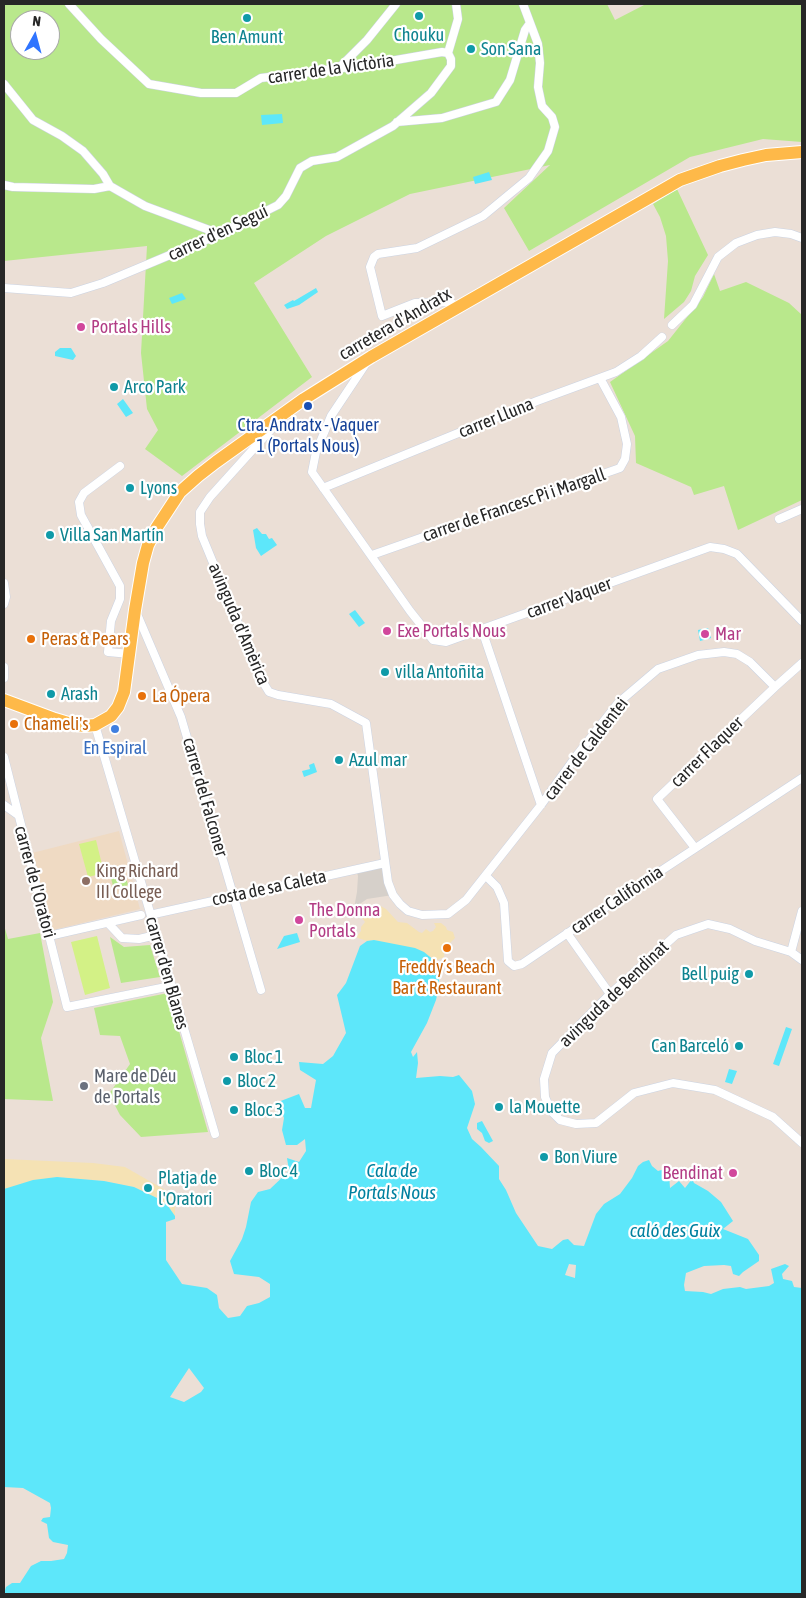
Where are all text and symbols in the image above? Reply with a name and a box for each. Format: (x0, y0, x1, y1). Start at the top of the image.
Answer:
north arrow (10, 10, 60, 60)
marker: Chouku (413, 10, 425, 22)
marker: Ben Amunt (241, 12, 253, 24)
text: N (32, 13, 42, 30)
place label: Chouku (394, 24, 444, 46)
place label: Ben Amunt (211, 26, 283, 48)
place label: Son Sana (481, 38, 541, 60)
marker: Son Sana (465, 43, 477, 55)
street label: carrer de la Victòria (266, 49, 396, 89)
street label: carrer d'en Seguí (164, 200, 272, 266)
street label: carretera d'Andratx (335, 283, 455, 365)
place label: Portals Hills (91, 316, 171, 338)
marker: Portals Hills (75, 321, 87, 333)
place label: Arco Park (124, 376, 186, 398)
marker: Arco Park (108, 381, 120, 393)
street label: carrer Lluna (455, 393, 537, 443)
marker: Ctra. Andratx - Vaquer 1 (Portals Nous) (302, 400, 314, 412)
place label: Ctra. Andratx - Vaquer 1 (Portals Nous) (238, 414, 378, 456)
street label: carrer de Francesc Pi i Margall (420, 464, 608, 546)
place label: Lyons (140, 477, 177, 499)
marker: Lyons (124, 482, 136, 494)
place label: Villa San Martín (60, 524, 164, 546)
marker: Villa San Martín (44, 529, 56, 541)
street label: avinguda d'Amèrica (204, 560, 274, 688)
street label: carrer Vaquer (524, 573, 614, 623)
place label: Exe Portals Nous (397, 620, 506, 642)
place label: Mar (715, 623, 741, 645)
marker: Exe Portals Nous (381, 625, 393, 637)
place label: Peras & Pears (41, 628, 129, 650)
marker: Mar (699, 628, 711, 640)
marker: Peras & Pears (25, 633, 37, 645)
place label: villa Antoñita (395, 661, 484, 683)
marker: villa Antoñita (379, 666, 391, 678)
place label: Arash (61, 683, 98, 705)
place label: La Ópera (152, 685, 210, 707)
marker: Arash (45, 688, 57, 700)
marker: La Ópera (136, 690, 148, 702)
street label: carrer de Caldentei (539, 693, 633, 805)
street label: carrer Flaquer (666, 712, 748, 792)
place label: Chameli's (24, 713, 89, 735)
marker: Chameli's (8, 718, 20, 730)
marker: En Espiral (109, 723, 121, 735)
street label: carrer del Falconer (178, 735, 232, 859)
place label: En Espiral (83, 737, 147, 759)
place label: Azul mar (349, 749, 407, 771)
marker: Azul mar (333, 754, 345, 766)
street label: carrer de l'Oratori (10, 824, 60, 940)
place label: King Richard III College (96, 860, 179, 902)
street label: carrer Califòrnia (567, 861, 667, 939)
street label: costa de sa Caleta (210, 865, 328, 911)
marker: King Richard III College (80, 875, 92, 887)
place label: The Donna Portals (309, 899, 380, 942)
street label: carrer d'en Blanes (141, 914, 193, 1032)
marker: The Donna Portals (293, 914, 305, 926)
street label: avinguda de Bendinat (555, 936, 673, 1052)
marker: Freddy´s Beach Bar & Restaurant (441, 942, 453, 954)
place label: Freddy´s Beach Bar & Restaurant (392, 956, 502, 999)
place label: Bell puig (681, 963, 739, 985)
marker: Bell puig (743, 968, 755, 980)
place label: Can Barceló (651, 1035, 729, 1057)
marker: Can Barceló (733, 1040, 745, 1052)
place label: Bloc 1 (244, 1046, 283, 1068)
marker: Bloc 1 (228, 1051, 240, 1063)
place label: Mare de Déu de Portals (94, 1065, 176, 1108)
place label: Bloc 2 (237, 1070, 276, 1092)
marker: Bloc 2 (221, 1075, 233, 1087)
marker: Mare de Déu de Portals (78, 1080, 90, 1092)
place label: la Mouette (509, 1096, 580, 1118)
place label: Bloc 3 (244, 1099, 283, 1121)
marker: la Mouette (493, 1101, 505, 1113)
marker: Bloc 3 (228, 1104, 240, 1116)
place label: Bon Viure (554, 1146, 617, 1168)
marker: Bon Viure (538, 1151, 550, 1163)
place label: Bloc 4 (259, 1160, 298, 1182)
water label: Cala de Portals Nous (348, 1160, 436, 1204)
place label: Bendinat (663, 1162, 723, 1184)
marker: Bloc 4 (243, 1165, 255, 1177)
place label: Platja de l'Oratori (158, 1167, 217, 1210)
marker: Bendinat (727, 1167, 739, 1179)
marker: Platja de l'Oratori (142, 1182, 154, 1194)
water label: caló des Guix (630, 1220, 720, 1242)

